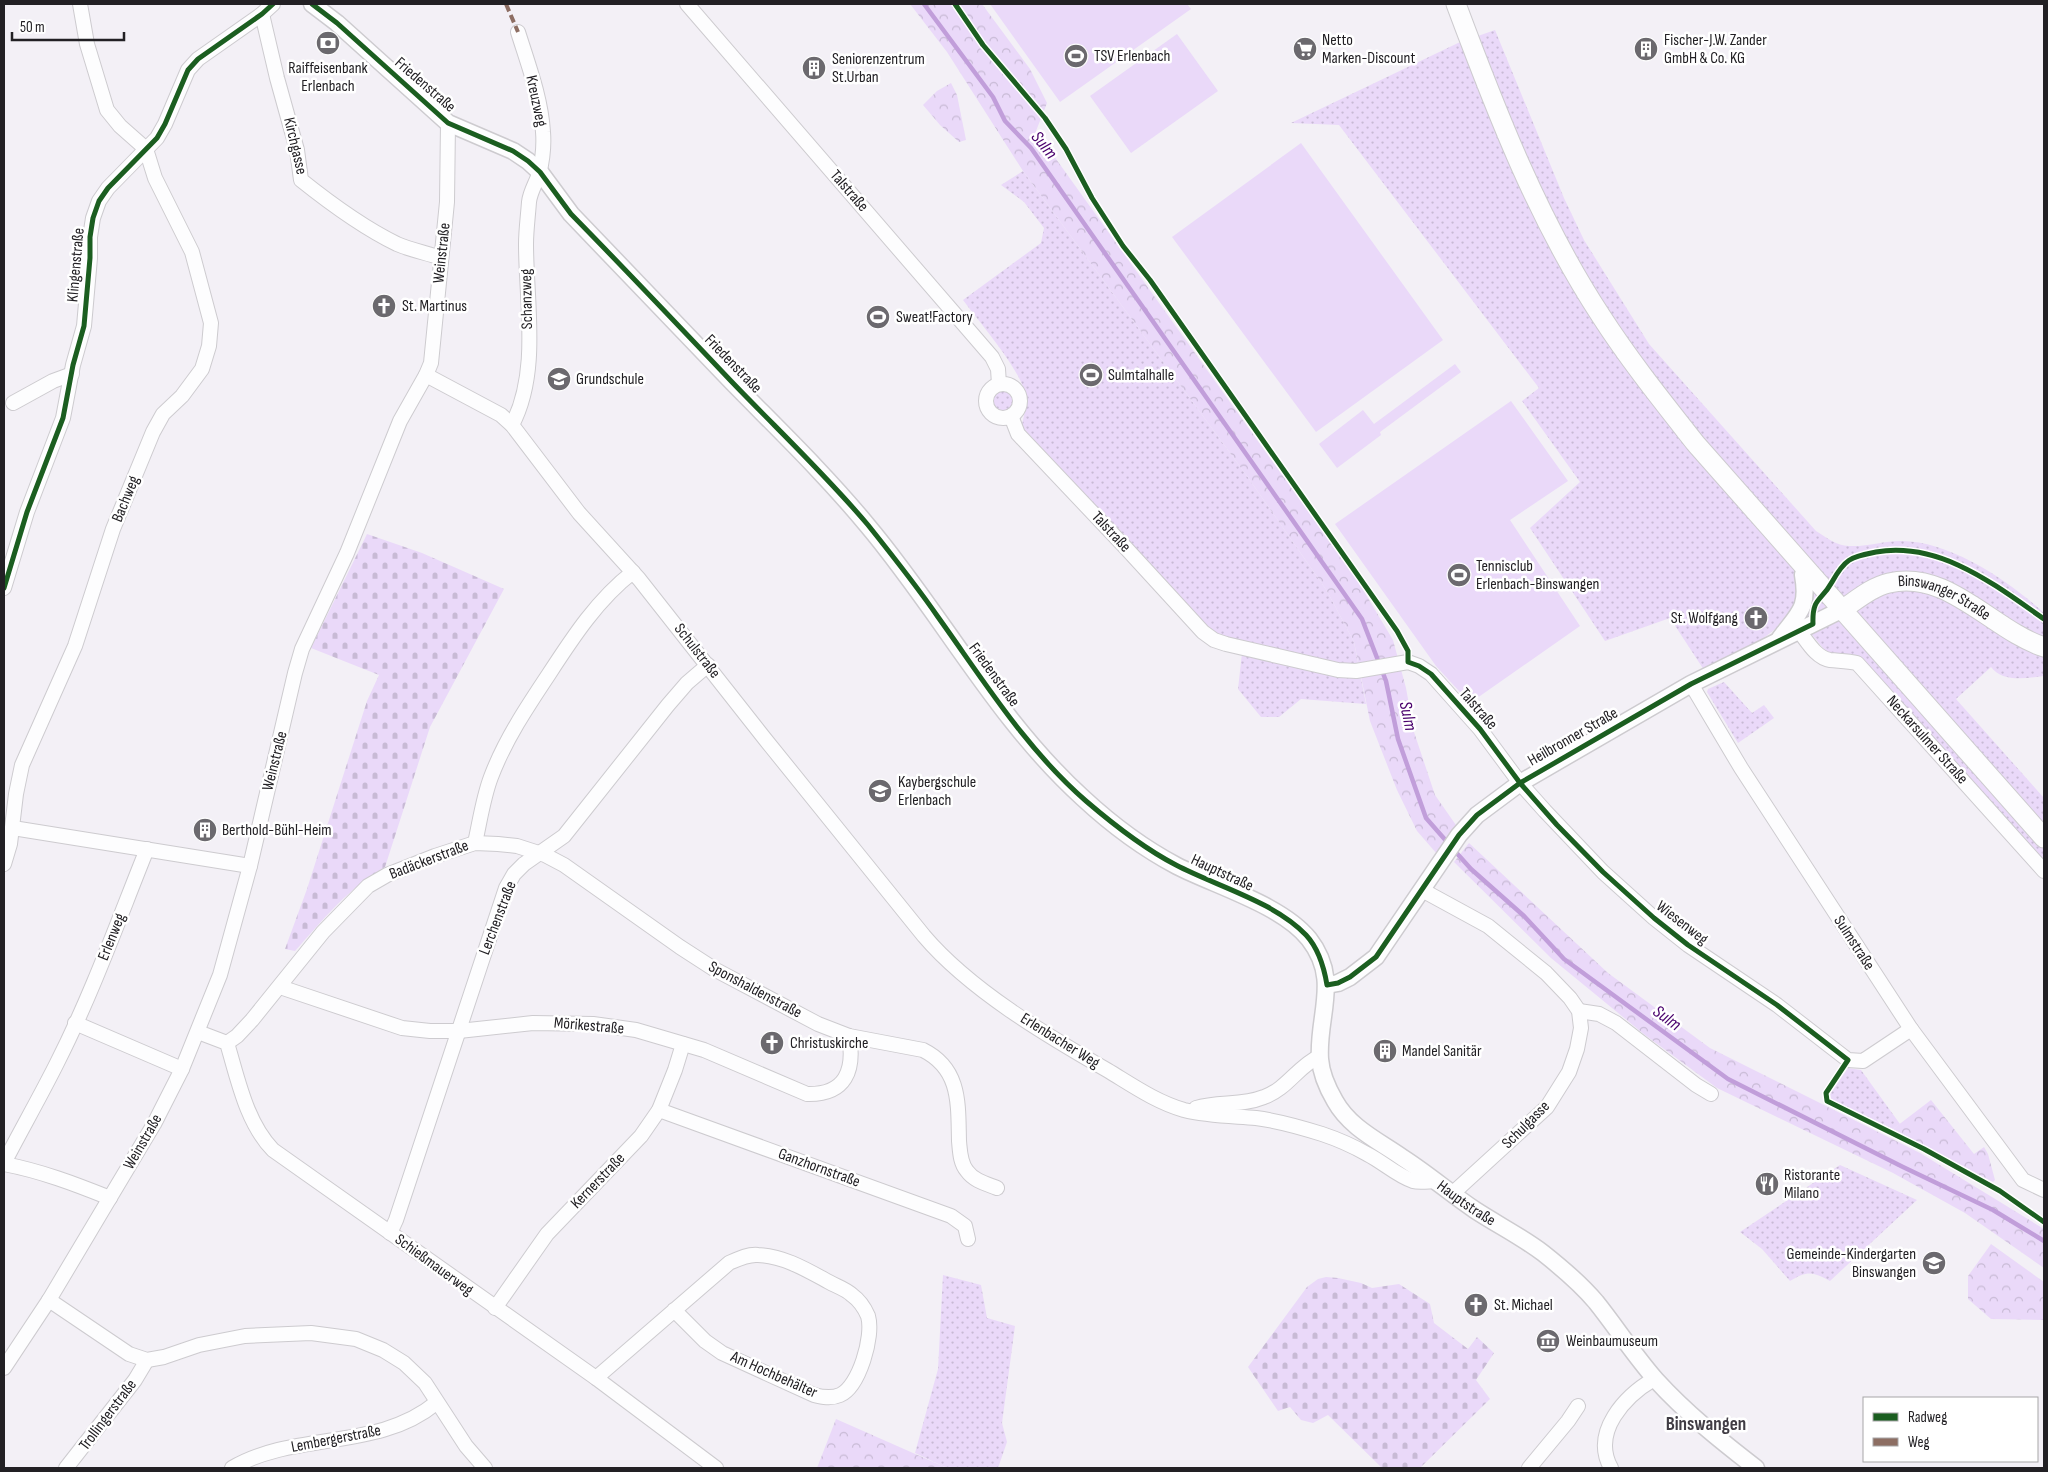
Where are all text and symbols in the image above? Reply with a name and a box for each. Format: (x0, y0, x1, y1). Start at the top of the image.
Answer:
scale bar (12, 10, 125, 42)
text: 50 m (20, 18, 45, 37)
bank icon: Raiffeisenbank Erlenbach (315, 30, 341, 56)
place label: Netto Marken-Discount (1322, 31, 1415, 68)
place label: Fischer-J.W. Zander GmbH & Co. KG (1664, 31, 1767, 68)
supermarket icon: Netto Marken-Discount (1292, 36, 1318, 62)
building icon: Fischer-J.W. Zander GmbH & Co. KG (1633, 36, 1659, 62)
sports icon: TSV Erlenbach (1063, 43, 1089, 69)
place label: TSV Erlenbach (1094, 47, 1170, 66)
place label: Seniorenzentrum St.Urban (832, 50, 925, 87)
street label: Friedenstraße (391, 53, 459, 117)
building icon: Seniorenzentrum St.Urban (801, 55, 827, 81)
place label: Raiffeisenbank Erlenbach (288, 59, 368, 96)
street label: Kreuzweg (521, 74, 551, 128)
street label: Kirchgasse (279, 116, 311, 176)
water label: Sulm (1027, 127, 1061, 163)
street label: Talstraße (826, 166, 872, 216)
street label: Weinstraße (429, 222, 455, 284)
street label: Klingenstraße (63, 227, 89, 303)
street label: Schanzweg (517, 269, 537, 329)
church icon: St. Martinus (371, 293, 397, 319)
place label: St. Martinus (402, 297, 467, 316)
sports icon: Sweat!Factory (865, 304, 891, 330)
place label: Sweat!Factory (896, 308, 973, 327)
street label: Friedenstraße (700, 331, 766, 397)
sports icon: Sulmtalhalle (1078, 362, 1104, 388)
school or university icon: Grundschule (546, 366, 572, 392)
place label: Sulmtalhalle (1108, 366, 1174, 385)
place label: Grundschule (576, 370, 644, 389)
street label: Bachweg (108, 473, 144, 525)
street label: Talstraße (1087, 508, 1135, 556)
place label: Tennisclub Erlenbach-Binswangen (1476, 557, 1599, 594)
sports icon: Tennisclub Erlenbach-Binswangen (1446, 562, 1472, 588)
street label: Binswanger Straße (1897, 571, 1994, 624)
church icon: St. Wolfgang (1743, 605, 1769, 631)
place label: St. Wolfgang (1671, 609, 1738, 628)
street label: Schulstraße (670, 620, 724, 682)
street label: Friedenstraße (964, 639, 1024, 711)
street label: Talstraße (1455, 684, 1501, 734)
street label: Neckarsulmer Straße (1882, 692, 1972, 788)
water label: Sulm (1395, 699, 1421, 733)
street label: Heilbronner Straße (1525, 704, 1621, 770)
street label: Weinstraße (258, 729, 292, 793)
place label: Kaybergschule Erlenbach (898, 773, 976, 810)
school or university icon: Kaybergschule Erlenbach (867, 778, 893, 804)
building icon: Berthold-Bühl-Heim (192, 817, 218, 843)
place label: Berthold-Bühl-Heim (222, 821, 332, 840)
street label: Badäckerstraße (387, 836, 471, 884)
street label: Hauptstraße (1188, 850, 1256, 896)
street label: Lerchenstraße (475, 879, 521, 957)
street label: Wiesenweg (1652, 897, 1712, 949)
street label: Erlenweg (94, 911, 130, 963)
street label: Sulmstraße (1829, 912, 1879, 974)
street label: Sponshaldenstraße (705, 957, 805, 1023)
water label: Sulm (1649, 1001, 1685, 1035)
street label: Erlenbacher Weg (1017, 1009, 1103, 1073)
street label: Mörikestraße (553, 1013, 625, 1039)
church icon: Christuskirche (759, 1030, 785, 1056)
place label: Christuskirche (790, 1034, 868, 1053)
building icon: Mandel Sanitär (1372, 1038, 1398, 1064)
place label: Mandel Sanitär (1402, 1042, 1482, 1061)
street label: Schulgasse (1498, 1097, 1554, 1153)
street label: Weinstraße (120, 1111, 166, 1173)
street label: Ganzhornstraße (775, 1144, 863, 1192)
street label: Kernerstraße (567, 1149, 629, 1213)
place label: Ristorante Milano (1784, 1166, 1840, 1203)
restaurant icon: Ristorante Milano (1754, 1171, 1780, 1197)
street label: Hauptstraße (1433, 1176, 1499, 1230)
street label: Schießmauerweg (391, 1230, 477, 1300)
place label: Gemeinde-Kindergarten Binswangen (1787, 1245, 1916, 1282)
school or university icon: Gemeinde-Kindergarten Binswangen (1921, 1250, 1947, 1276)
church icon: St. Michael (1463, 1292, 1489, 1318)
place label: St. Michael (1494, 1296, 1553, 1315)
museum icon: Weinbaumuseum (1535, 1328, 1561, 1354)
place label: Weinbaumuseum (1566, 1332, 1658, 1351)
street label: Am Hochbehälter (727, 1347, 821, 1403)
street label: Trollingerstraße (75, 1376, 141, 1454)
legend (1863, 1397, 2038, 1462)
text: Radweg (1908, 1408, 1947, 1427)
district label: Binswangen (1666, 1413, 1746, 1436)
street label: Lembergerstraße (289, 1421, 383, 1457)
text: Weg (1908, 1433, 1930, 1452)

